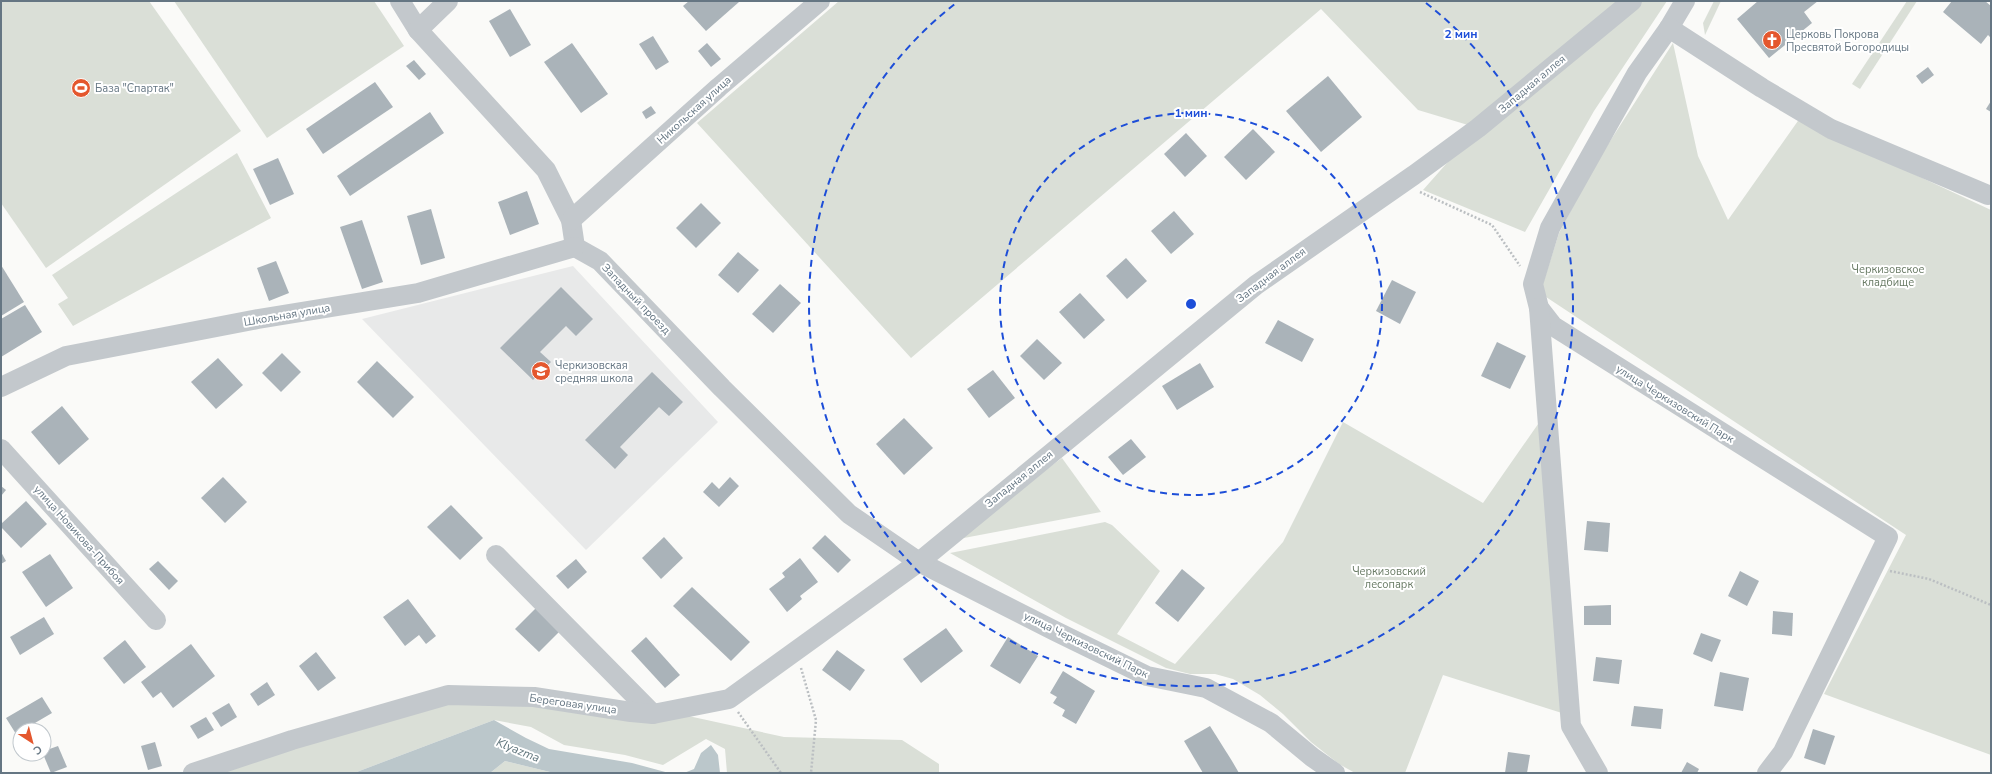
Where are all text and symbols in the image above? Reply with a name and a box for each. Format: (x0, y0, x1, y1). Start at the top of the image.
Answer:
text: 2 мин (1444, 26, 1478, 42)
place label: Церковь Покрова Пресвятой Богородицы (1786, 27, 1909, 55)
church icon: Церковь Покрова Пресвятой Богородицы (1761, 29, 1783, 51)
street label: Западная аллея (1495, 51, 1569, 117)
street label: Никольская улица (654, 73, 734, 147)
sports icon: База "Спартак" (70, 77, 92, 99)
place label: База "Спартак" (95, 81, 174, 96)
text: 1 мин (1174, 105, 1208, 121)
street label: Западная аллея (1233, 244, 1309, 306)
street label: Западный проезд (598, 260, 674, 338)
park label: Черкизовское кладбище (1851, 262, 1925, 290)
centre of rings (1184, 297, 1198, 311)
street label: Школьная улица (243, 300, 331, 330)
place label: Черкизовская средняя школа (555, 358, 633, 386)
school or university icon: Черкизовская средняя школа (530, 360, 552, 382)
street label: улица Черкизовский Парк (1613, 361, 1737, 447)
street label: Западная аллея (982, 447, 1056, 511)
street label: улица Новикова-Прибоя (30, 482, 128, 588)
park label: Черкизовский лесопарк (1352, 564, 1426, 592)
street label: улица Черкизовский Парк (1021, 608, 1151, 682)
street label: Береговая улица (528, 690, 618, 718)
north arrow (12, 722, 52, 762)
water label: Klyazma (494, 734, 542, 766)
text: С (30, 741, 45, 758)

